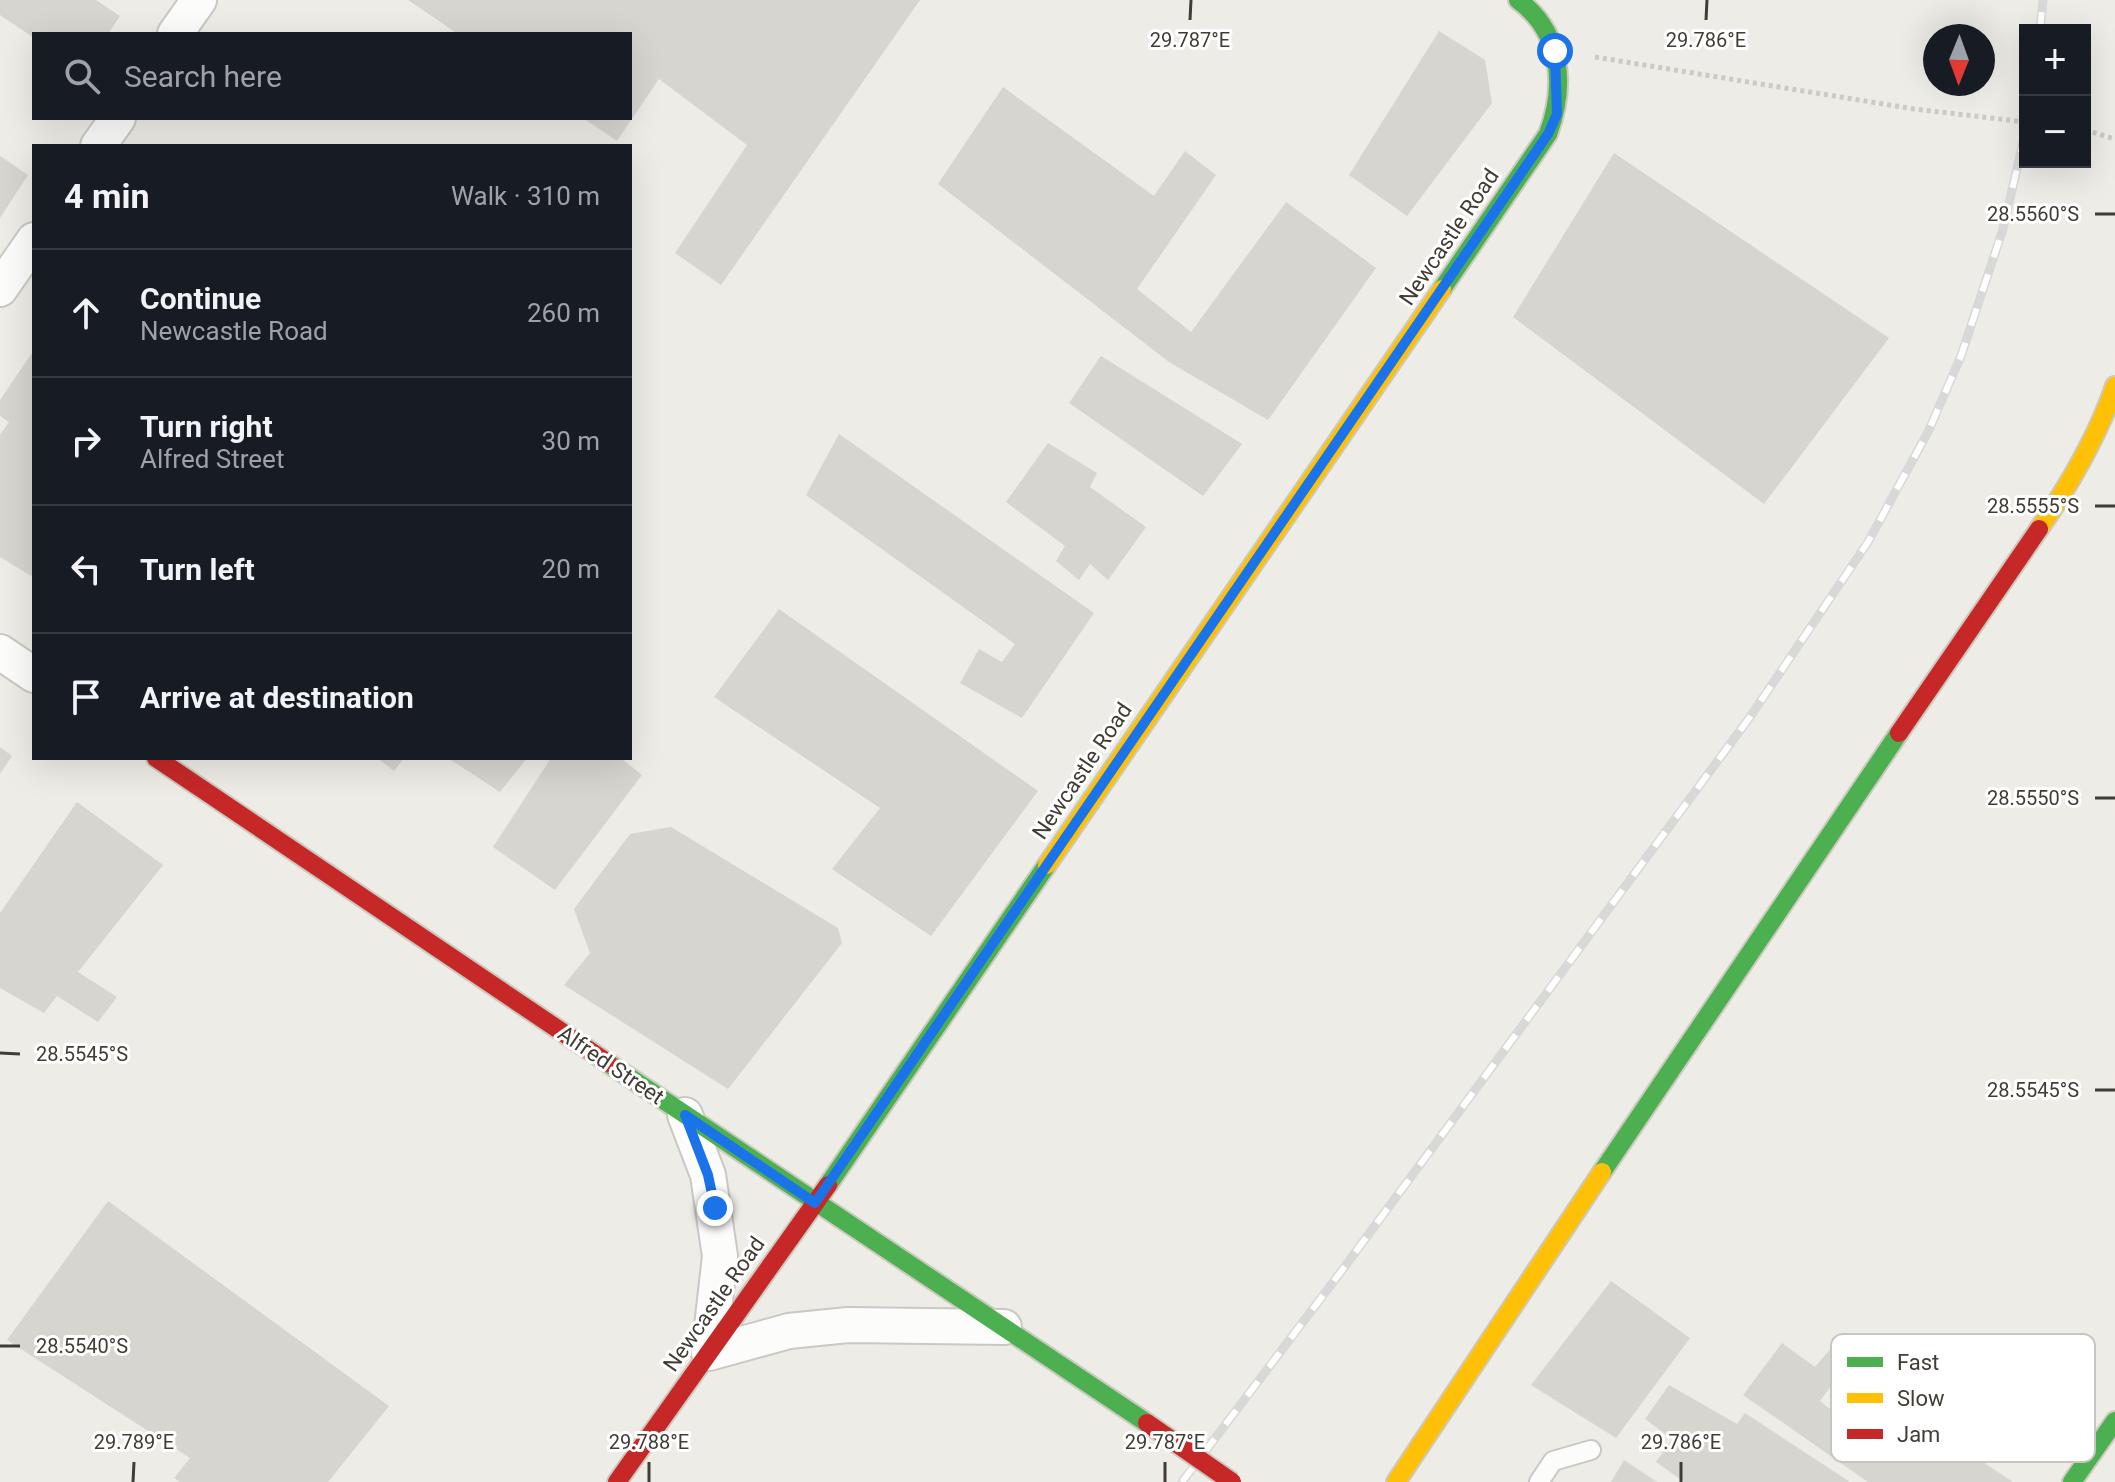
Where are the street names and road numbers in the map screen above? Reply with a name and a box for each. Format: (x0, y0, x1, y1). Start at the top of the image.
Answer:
street label: Newcastle Road (1394, 164, 1504, 310)
street label: Newcastle Road (1027, 698, 1137, 844)
street label: Alfred Street (553, 1020, 669, 1110)
street label: Newcastle Road (658, 1232, 770, 1376)

